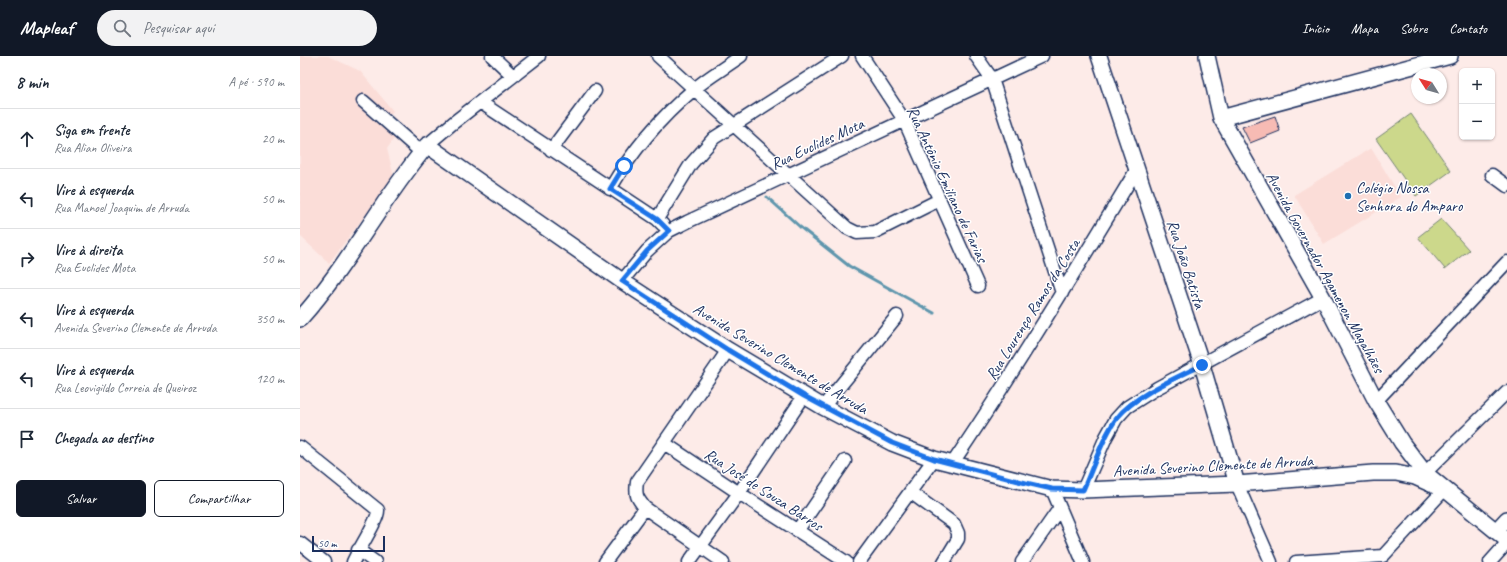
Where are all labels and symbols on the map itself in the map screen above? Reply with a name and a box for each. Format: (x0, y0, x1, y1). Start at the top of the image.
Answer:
north arrow (1411, 68, 1447, 104)
street label: Rua Antônio Emiliano de Farias (902, 103, 993, 267)
street label: Rua Euclides Mota (768, 113, 868, 174)
route start (615, 157, 633, 175)
street label: Avenida Governador Agamenon Magalhães (1261, 169, 1390, 378)
place label: Colégio Nossa Senhora do Amparo (1356, 178, 1464, 216)
marker: Colégio Nossa Senhora do Amparo (1343, 191, 1353, 201)
street label: Rua João Batista (1162, 217, 1210, 312)
street label: Rua Lourenço Ramos da Costa (981, 234, 1085, 384)
street label: Avenida Severino Clemente de Arruda (690, 299, 872, 419)
route end (1193, 356, 1211, 374)
street label: Rua José de Souza Barros (700, 444, 828, 536)
street label: Avenida Severino Clemente de Arruda (1113, 451, 1315, 481)
scale bar (312, 534, 385, 553)

